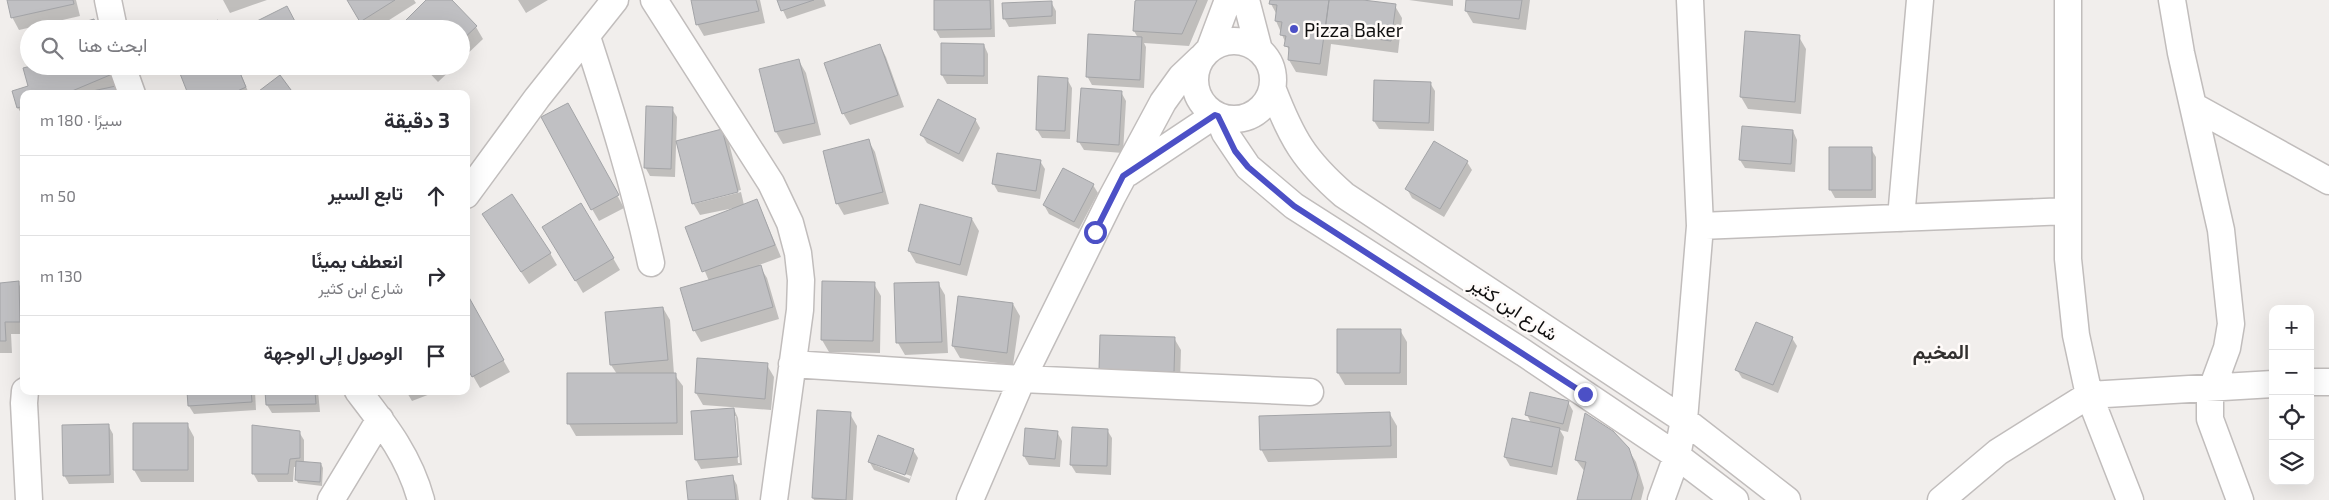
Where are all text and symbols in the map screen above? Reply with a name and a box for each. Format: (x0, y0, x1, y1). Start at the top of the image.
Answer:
place label: Pizza Baker (1304, 18, 1404, 41)
search box (20, 20, 470, 75)
marker: Pizza Baker (1288, 23, 1300, 35)
text: ابحث هنا (78, 33, 147, 56)
icon: search (38, 34, 66, 62)
text: 3 دقيقة (384, 107, 450, 132)
text: سيرًا · 180 m (40, 110, 122, 129)
text: تابع السير (328, 181, 403, 204)
icon: ahead (422, 182, 450, 210)
text: 50 m (40, 186, 76, 205)
route start (1084, 221, 1107, 244)
text: انعطف يمينًا (311, 249, 403, 272)
icon: right (422, 262, 450, 290)
text: 130 m (40, 266, 83, 285)
street label: شارع ابن كثير (1464, 270, 1562, 347)
text: شارع ابن كثير (318, 278, 403, 297)
map controls (2269, 305, 2314, 485)
button: + (2269, 305, 2314, 350)
district label: المخيم (1913, 339, 1969, 365)
text: الوصول إلى الوجهة (263, 341, 403, 364)
icon: arrive (422, 342, 450, 370)
button: − (2269, 350, 2314, 395)
route end (1574, 383, 1597, 406)
button: locate (2269, 395, 2314, 440)
button: layers (2269, 440, 2314, 485)

